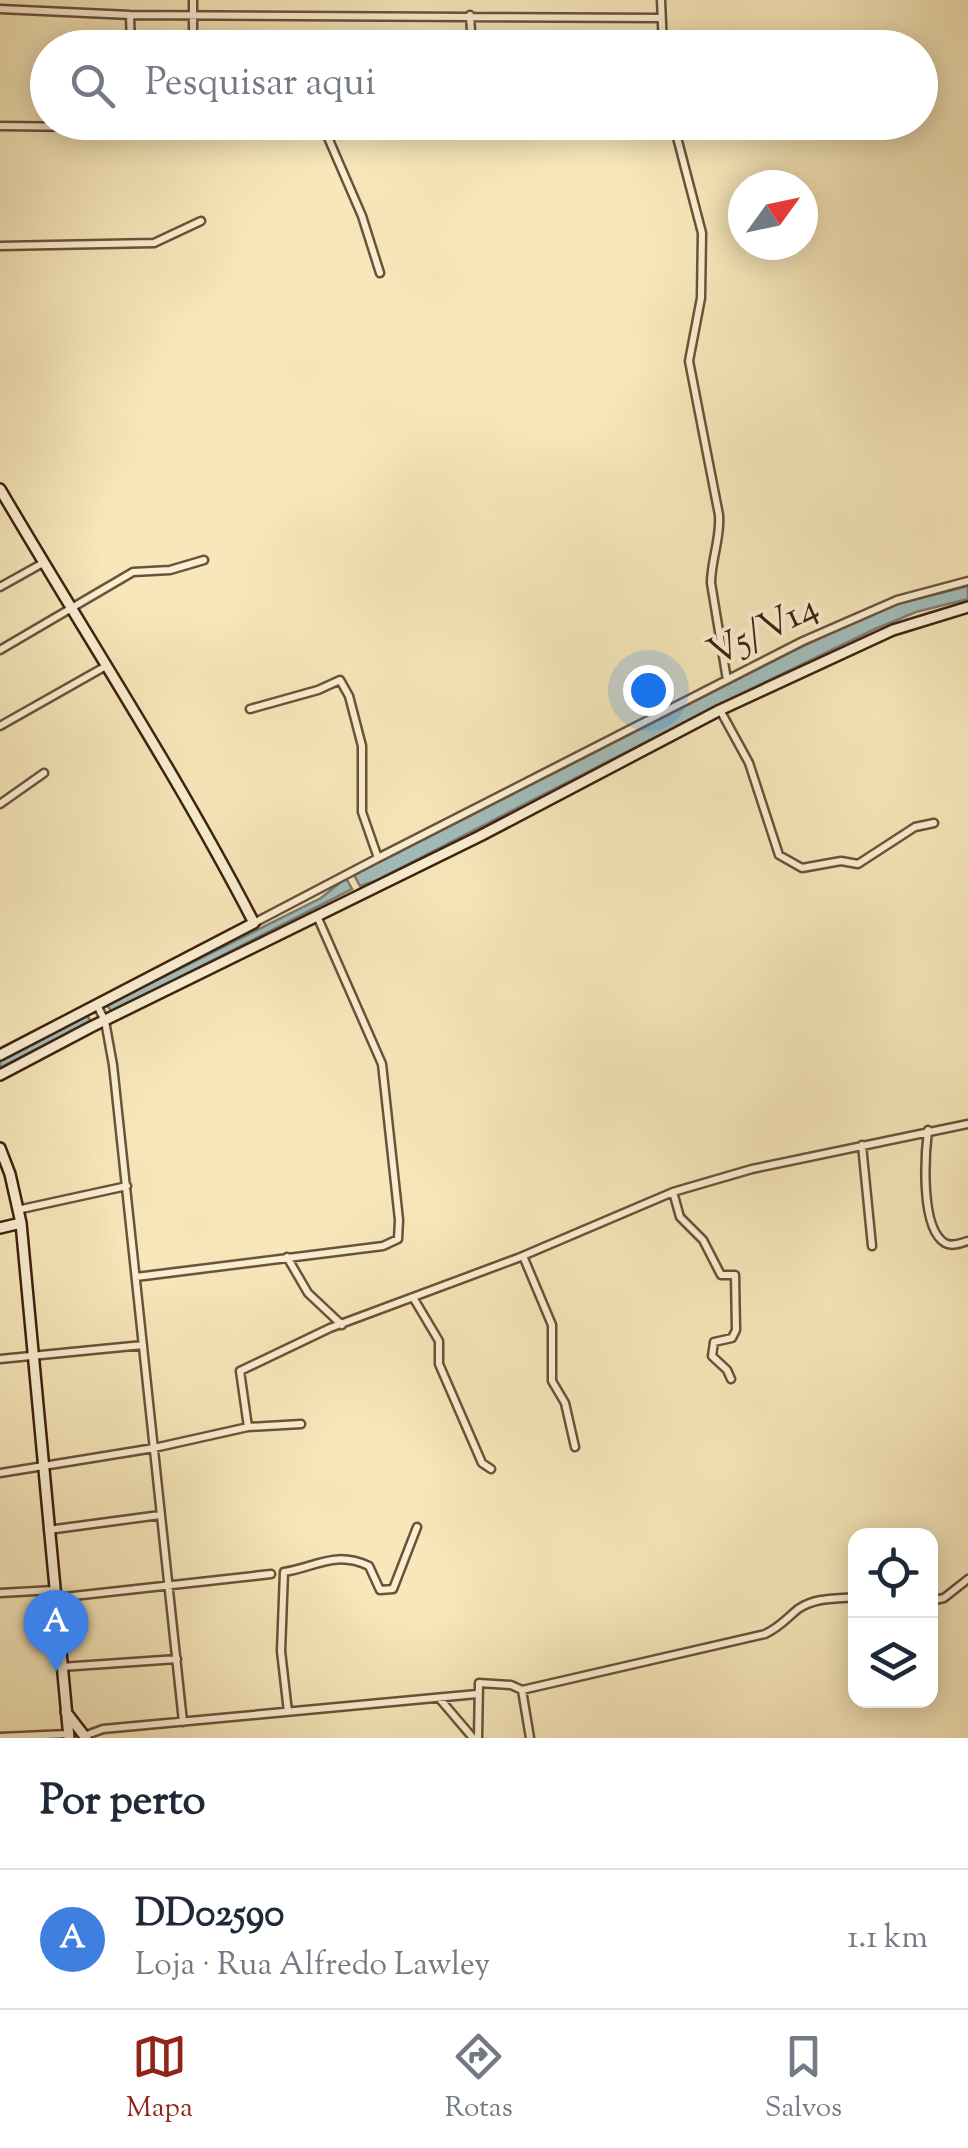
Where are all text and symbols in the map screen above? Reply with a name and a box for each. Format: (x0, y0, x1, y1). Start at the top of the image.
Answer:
search box (30, 30, 938, 140)
icon: search (65, 58, 120, 113)
text: Pesquisar aqui (145, 58, 376, 112)
north arrow (728, 170, 818, 260)
street label: V5/V14 (700, 582, 828, 682)
your location (623, 665, 674, 716)
map controls (848, 1528, 938, 1708)
button: locate (848, 1528, 938, 1618)
pin: A (23, 1590, 88, 1672)
button: layers (848, 1618, 938, 1708)
text: Por perto (40, 1773, 206, 1833)
text: DD02590 (135, 1889, 284, 1943)
text: A (60, 1916, 85, 1962)
text: 1.1 km (847, 1916, 928, 1962)
text: Loja · Rua Alfredo Lawley (135, 1943, 490, 1989)
tab: Mapa (126, 2029, 193, 2129)
tab: Rotas (445, 2029, 513, 2129)
tab: Salvos (765, 2029, 842, 2129)

